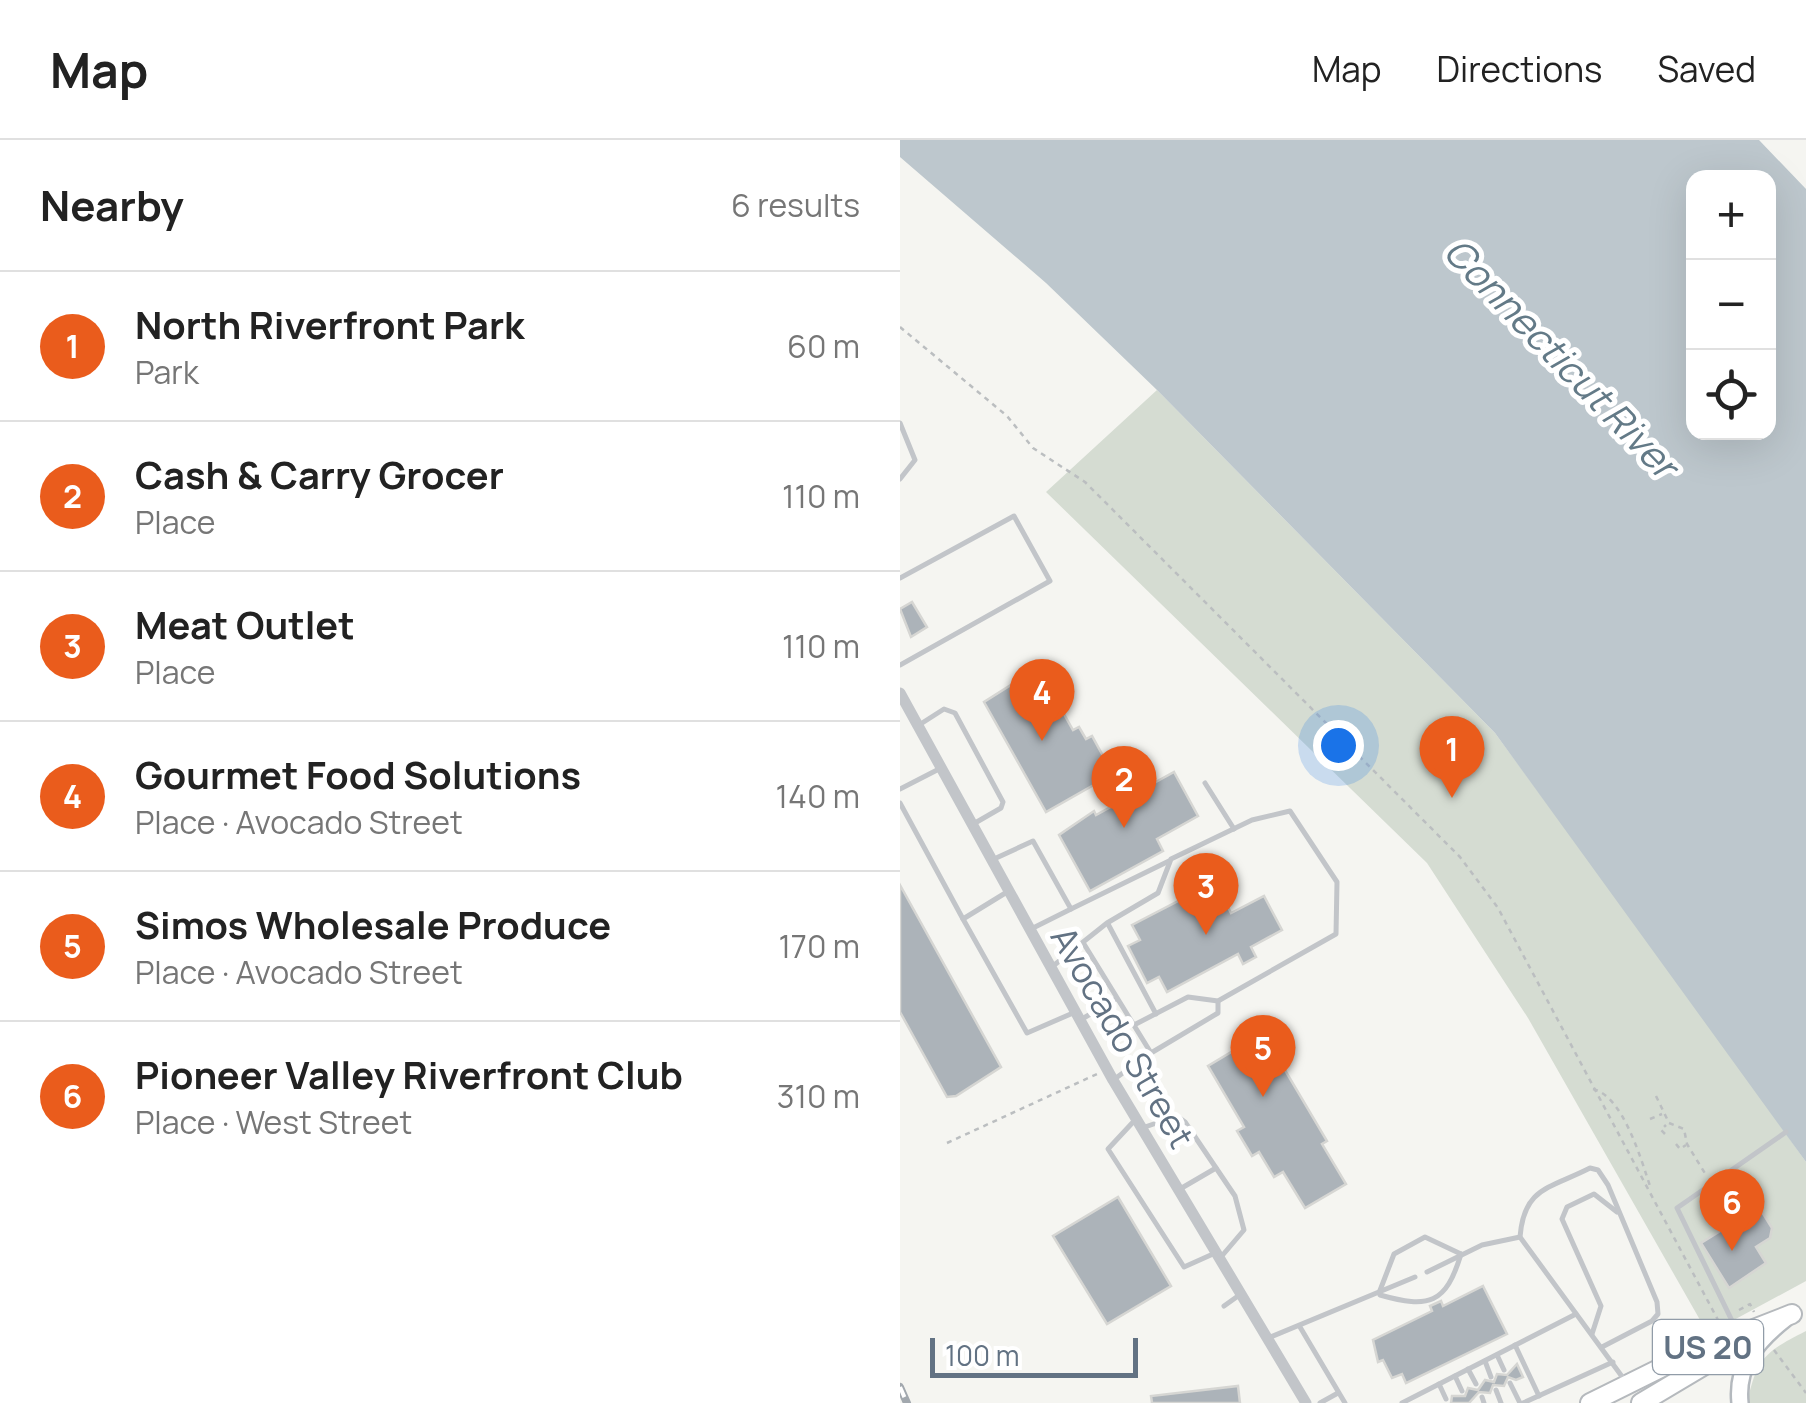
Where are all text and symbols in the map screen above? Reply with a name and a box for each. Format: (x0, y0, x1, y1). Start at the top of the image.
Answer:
text: Map (50, 37, 148, 102)
text: Map (1312, 45, 1382, 93)
text: Directions (1437, 45, 1602, 93)
text: Saved (1657, 45, 1756, 93)
map controls (1686, 170, 1776, 440)
button: + (1686, 170, 1776, 260)
text: Nearby (40, 176, 184, 234)
text: 6 results (731, 183, 860, 227)
water label: Connecticut River (1434, 225, 1693, 492)
button: − (1686, 260, 1776, 350)
text: North Riverfront Park (135, 298, 525, 350)
text: 1 (65, 324, 80, 368)
text: 60 m (787, 324, 860, 368)
text: Park (135, 350, 199, 394)
button: locate (1686, 350, 1776, 440)
text: Cash & Carry Grocer (135, 448, 504, 500)
text: 2 (63, 474, 82, 518)
text: 110 m (782, 474, 860, 518)
text: Place (135, 500, 216, 544)
text: Meat Outlet (135, 598, 355, 650)
text: 3 (63, 624, 82, 668)
text: 110 m (782, 624, 860, 668)
text: Place (135, 650, 216, 694)
pin: 4 (1010, 658, 1074, 741)
pin: 1 (1420, 716, 1484, 798)
your location (1313, 720, 1364, 771)
pin: 2 (1092, 746, 1156, 828)
text: Gourmet Food Solutions (135, 748, 581, 800)
text: 4 (63, 774, 82, 818)
text: 140 m (776, 774, 860, 818)
text: Place · Avocado Street (135, 800, 463, 844)
pin: 3 (1174, 852, 1238, 935)
text: Simos Wholesale Produce (135, 898, 611, 950)
street label: Avocado Street (1040, 917, 1206, 1157)
text: 5 (63, 924, 82, 968)
text: 170 m (778, 924, 860, 968)
text: Place · Avocado Street (135, 950, 463, 994)
pin: 5 (1230, 1014, 1296, 1097)
text: Pioneer Valley Riverfront Club (135, 1048, 683, 1100)
text: 6 (63, 1074, 82, 1118)
text: 310 m (777, 1074, 860, 1118)
text: Place · West Street (135, 1100, 412, 1144)
pin: 6 (1700, 1168, 1764, 1251)
road number: US 20 (1653, 1320, 1763, 1374)
scale bar (930, 1333, 1138, 1378)
text: 100 m (945, 1336, 1019, 1374)

